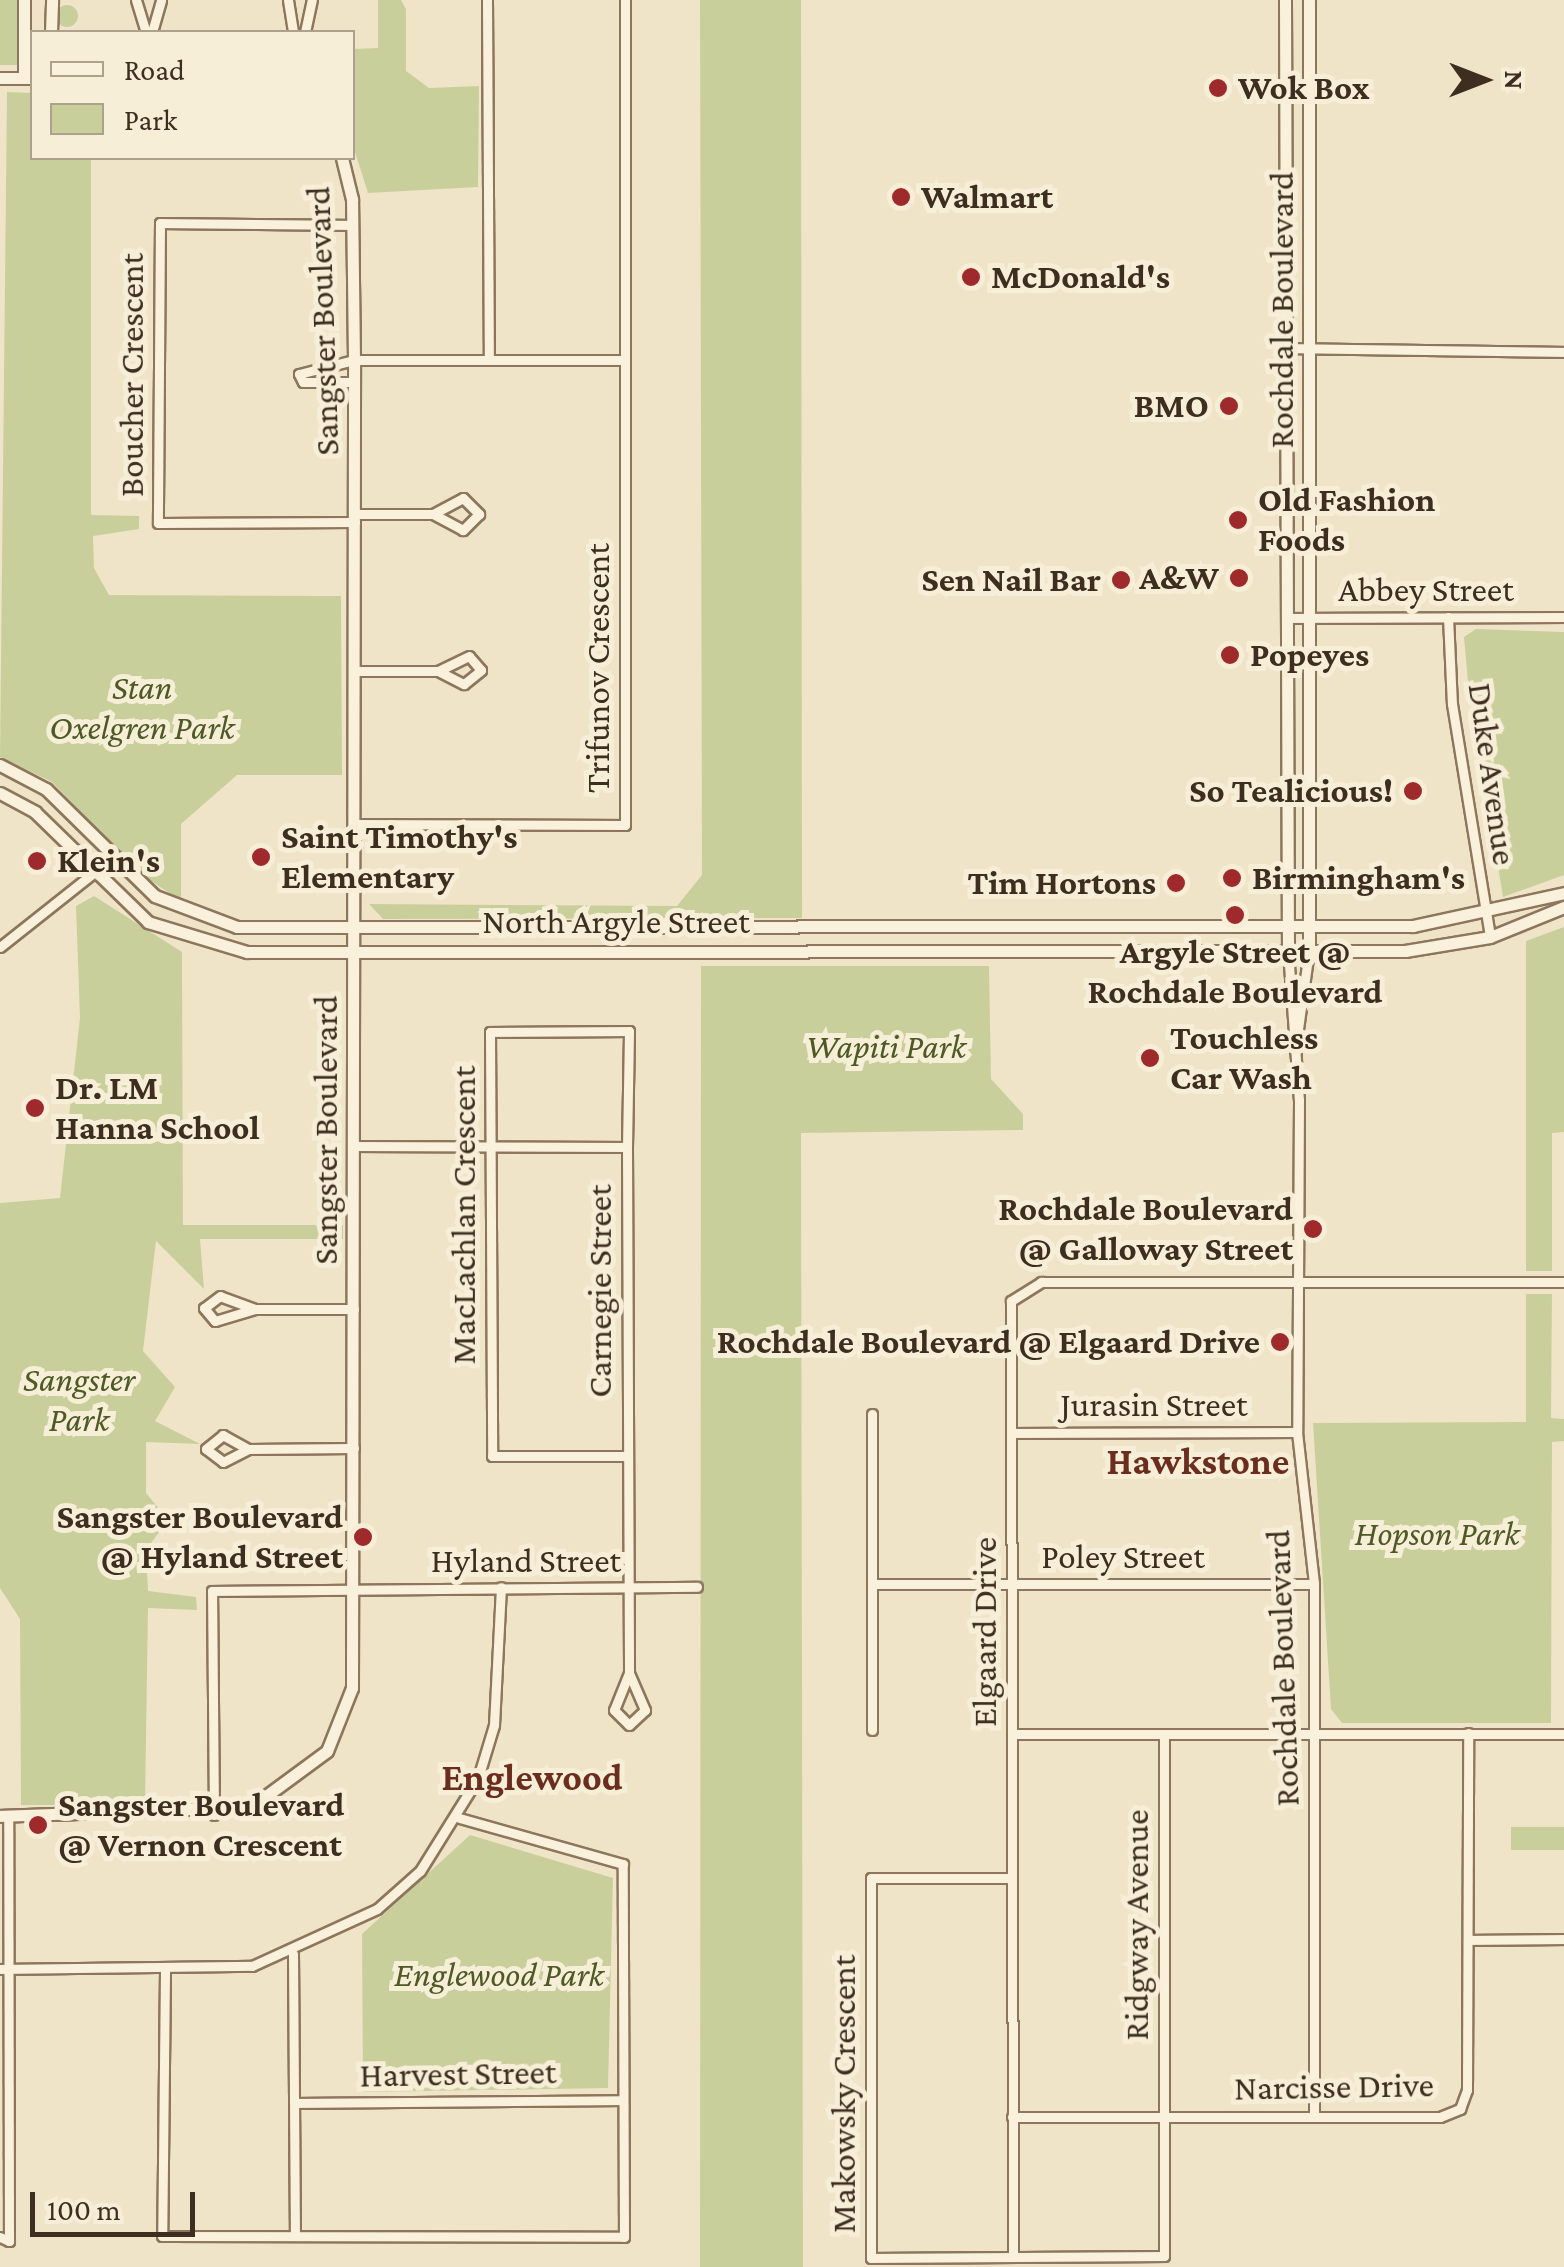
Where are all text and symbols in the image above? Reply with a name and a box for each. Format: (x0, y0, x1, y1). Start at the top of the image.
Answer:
legend (30, 30, 355, 160)
north arrow (1434, 30, 1534, 130)
text: Road (124, 53, 185, 86)
place label: Wok Box (1238, 67, 1369, 109)
text: N (1499, 70, 1530, 90)
marker: Wok Box (1207, 77, 1229, 99)
text: Park (124, 103, 177, 136)
street label: Rochdale Boulevard (1261, 171, 1303, 449)
place label: Walmart (921, 176, 1053, 218)
street label: Sangster Boulevard (297, 186, 349, 456)
marker: Walmart (890, 186, 912, 208)
street label: Boucher Crescent (111, 253, 153, 497)
place label: McDonald's (991, 256, 1170, 298)
marker: McDonald's (960, 266, 982, 288)
place label: BMO (1134, 385, 1209, 427)
marker: BMO (1218, 395, 1240, 417)
place label: Old Fashion Foods (1258, 479, 1435, 561)
marker: Old Fashion Foods (1227, 509, 1249, 531)
street label: Trifunov Crescent (577, 543, 619, 793)
place label: A&W (1139, 557, 1219, 599)
place label: Sen Nail Bar (921, 559, 1101, 601)
marker: A&W (1228, 567, 1250, 589)
marker: Sen Nail Bar (1110, 569, 1132, 591)
street label: Abbey Street (1338, 569, 1514, 611)
place label: Popeyes (1250, 634, 1369, 676)
marker: Popeyes (1219, 644, 1241, 666)
park label: Stan Oxelgren Park (49, 667, 235, 749)
street label: Duke Avenue (1458, 680, 1526, 868)
place label: So Tealicious! (1189, 770, 1393, 812)
marker: So Tealicious! (1402, 780, 1424, 802)
place label: Saint Timothy's Elementary (281, 816, 518, 898)
place label: Klein's (57, 840, 160, 882)
marker: Saint Timothy's Elementary (250, 846, 272, 868)
marker: Klein's (26, 850, 48, 872)
place label: Birmingham's (1252, 857, 1465, 899)
place label: Tim Hortons (968, 862, 1156, 904)
marker: Birmingham's (1221, 867, 1243, 889)
marker: Tim Hortons (1165, 872, 1187, 894)
street label: North Argyle Street (482, 901, 750, 943)
marker: Argyle Street @ Rochdale Boulevard (1224, 904, 1246, 926)
place label: Argyle Street @ Rochdale Boulevard (1088, 931, 1382, 1013)
street label: Sangster Boulevard (305, 995, 347, 1265)
place label: Touchless Car Wash (1170, 1017, 1318, 1099)
park label: Wapiti Park (806, 1026, 966, 1068)
marker: Touchless Car Wash (1139, 1047, 1161, 1069)
street label: MacLachlan Crescent (443, 1066, 485, 1364)
place label: Dr. LM Hanna School (55, 1067, 260, 1149)
marker: Dr. LM Hanna School (24, 1097, 46, 1119)
street label: Carnegie Street (579, 1184, 621, 1398)
place label: Rochdale Boulevard @ Galloway Street (998, 1188, 1293, 1270)
marker: Rochdale Boulevard @ Galloway Street (1302, 1218, 1324, 1240)
place label: Rochdale Boulevard @ Elgaard Drive (717, 1321, 1260, 1363)
marker: Rochdale Boulevard @ Elgaard Drive (1269, 1331, 1291, 1353)
park label: Sangster Park (23, 1359, 135, 1441)
street label: Jurasin Street (1060, 1384, 1248, 1426)
district label: Hawkstone (1106, 1439, 1290, 1485)
place label: Sangster Boulevard @ Hyland Street (57, 1496, 343, 1578)
park label: Hopson Park (1354, 1513, 1520, 1555)
marker: Sangster Boulevard @ Hyland Street (352, 1526, 374, 1548)
street label: Rochdale Boulevard (1257, 1529, 1309, 1807)
street label: Poley Street (1041, 1536, 1205, 1578)
street label: Elgaard Drive (964, 1537, 1006, 1727)
street label: Hyland Street (431, 1540, 621, 1582)
district label: Englewood (441, 1755, 623, 1801)
place label: Sangster Boulevard @ Vernon Crescent (58, 1784, 344, 1866)
street label: Ridgway Avenue (1116, 1809, 1158, 2041)
marker: Sangster Boulevard @ Vernon Crescent (27, 1814, 49, 1836)
park label: Englewood Park (394, 1954, 604, 1996)
street label: Makowsky Crescent (823, 1955, 865, 2233)
street label: Harvest Street (359, 2051, 557, 2097)
street label: Narcisse Drive (1234, 2064, 1434, 2110)
scale bar (35, 2172, 200, 2234)
text: 100 m (47, 2193, 121, 2226)

